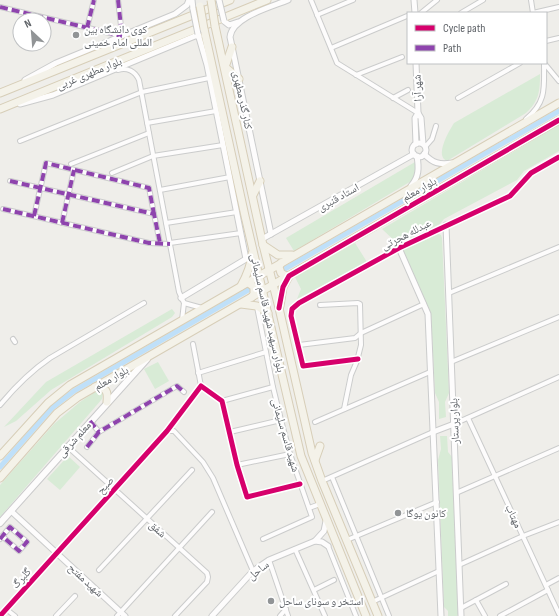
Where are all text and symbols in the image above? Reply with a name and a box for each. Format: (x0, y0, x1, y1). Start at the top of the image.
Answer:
north arrow (12, 12, 52, 52)
legend (407, 12, 547, 64)
text: N (22, 16, 33, 31)
text: Cycle path (443, 21, 485, 36)
place label: کوی دانشگاه بین المللی امام خمینی (84, 23, 152, 49)
marker: کوی دانشگاه بین المللی امام خمینی (71, 30, 81, 40)
text: Path (443, 41, 461, 56)
street label: بلوار مطهری غربی (55, 54, 124, 92)
street label: کنار گذر مطهری (230, 70, 255, 131)
street label: شهر آرا (411, 74, 424, 102)
street label: بلوار معلم (400, 174, 439, 205)
street label: استاد قنبری (315, 181, 361, 214)
street label: عبدلله هجرتی (379, 216, 434, 253)
street label: بلوار سپهبد شهید قاسم سلیمانی (247, 253, 288, 374)
street label: بلوار معلم (92, 363, 131, 394)
street label: شهید قاسم سلیمانی (268, 397, 302, 474)
street label: بلوار پرستار (447, 398, 462, 445)
street label: معلم شرقی (55, 419, 95, 461)
street label: صبح (94, 474, 117, 497)
street label: مهتاب (502, 502, 525, 530)
place label: کانون یوگا (406, 507, 446, 520)
marker: کانون یوگا (393, 508, 403, 518)
street label: شفق (146, 518, 169, 540)
street label: ساحل (245, 558, 272, 583)
street label: شهید مفتح (66, 561, 106, 600)
street label: گلبرگ (9, 565, 34, 591)
place label: استخر و سونای ساحل (279, 595, 364, 608)
marker: استخر و سونای ساحل (266, 596, 276, 606)

